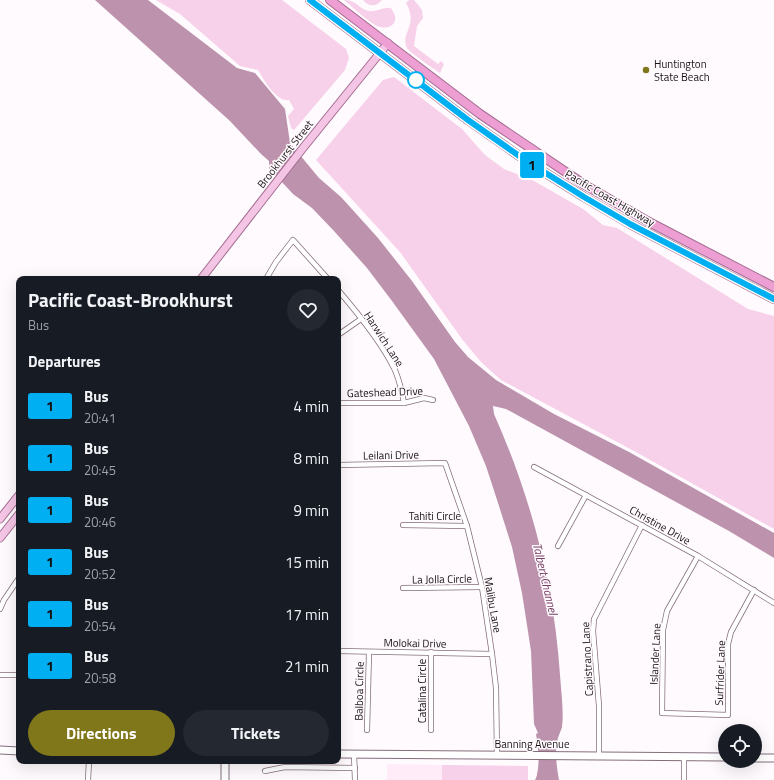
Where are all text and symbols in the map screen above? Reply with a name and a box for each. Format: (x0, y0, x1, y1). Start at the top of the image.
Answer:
place label: Huntington State Beach (654, 56, 710, 85)
marker: Huntington State Beach (641, 65, 651, 75)
unlabelled marker (407, 71, 425, 89)
street label: Brookhurst Street (253, 116, 317, 191)
line badge: 1 (519, 152, 545, 178)
text: 1 (528, 154, 536, 175)
street label: Pacific Coast Highway (562, 166, 659, 231)
text: Pacific Coast-Brookhurst (28, 285, 233, 314)
button: heart (287, 289, 329, 331)
street label: Harwich Lane (360, 308, 408, 370)
text: Bus (28, 315, 49, 335)
text: Departures (28, 350, 101, 373)
street label: Gateshead Drive (347, 383, 424, 401)
text: Bus (84, 385, 109, 408)
text: 1 (46, 395, 54, 416)
text: 4 min (293, 395, 329, 418)
text: 20:41 (84, 408, 116, 428)
text: Bus (84, 437, 109, 460)
text: 1 (46, 447, 54, 468)
text: 8 min (293, 447, 329, 470)
street label: Leilani Drive (363, 447, 420, 463)
text: 20:45 (84, 460, 116, 480)
text: Bus (84, 489, 109, 512)
text: 1 (46, 499, 54, 520)
text: 9 min (293, 499, 329, 522)
street label: Christine Drive (627, 502, 694, 549)
street label: Tahiti Circle (409, 508, 462, 524)
text: 20:46 (84, 512, 116, 532)
text: Bus (84, 541, 109, 564)
water label: Talbert Channel (528, 541, 563, 618)
text: 1 (46, 551, 54, 572)
text: 15 min (285, 551, 329, 574)
text: 20:52 (84, 564, 116, 584)
street label: La Jolla Circle (412, 570, 473, 588)
street label: Malibu Lane (480, 576, 506, 634)
text: Bus (84, 593, 109, 616)
text: 1 (46, 603, 54, 624)
text: 17 min (285, 603, 329, 626)
text: 20:54 (84, 616, 116, 636)
street label: Capistrano Lane (577, 621, 597, 697)
street label: Islander Lane (645, 622, 665, 685)
street label: Molokai Drive (383, 634, 447, 652)
street label: Surfrider Lane (711, 640, 729, 706)
text: Bus (84, 645, 109, 668)
text: 1 (46, 655, 54, 676)
text: 21 min (285, 655, 329, 678)
street label: Catalina Circle (414, 658, 430, 723)
street label: Balboa Circle (350, 661, 368, 721)
text: 20:58 (84, 668, 116, 688)
button: Directions (28, 710, 175, 756)
button: Tickets (183, 710, 329, 756)
map controls (718, 724, 762, 768)
button: locate (718, 724, 762, 768)
street label: Banning Avenue (495, 736, 570, 752)

